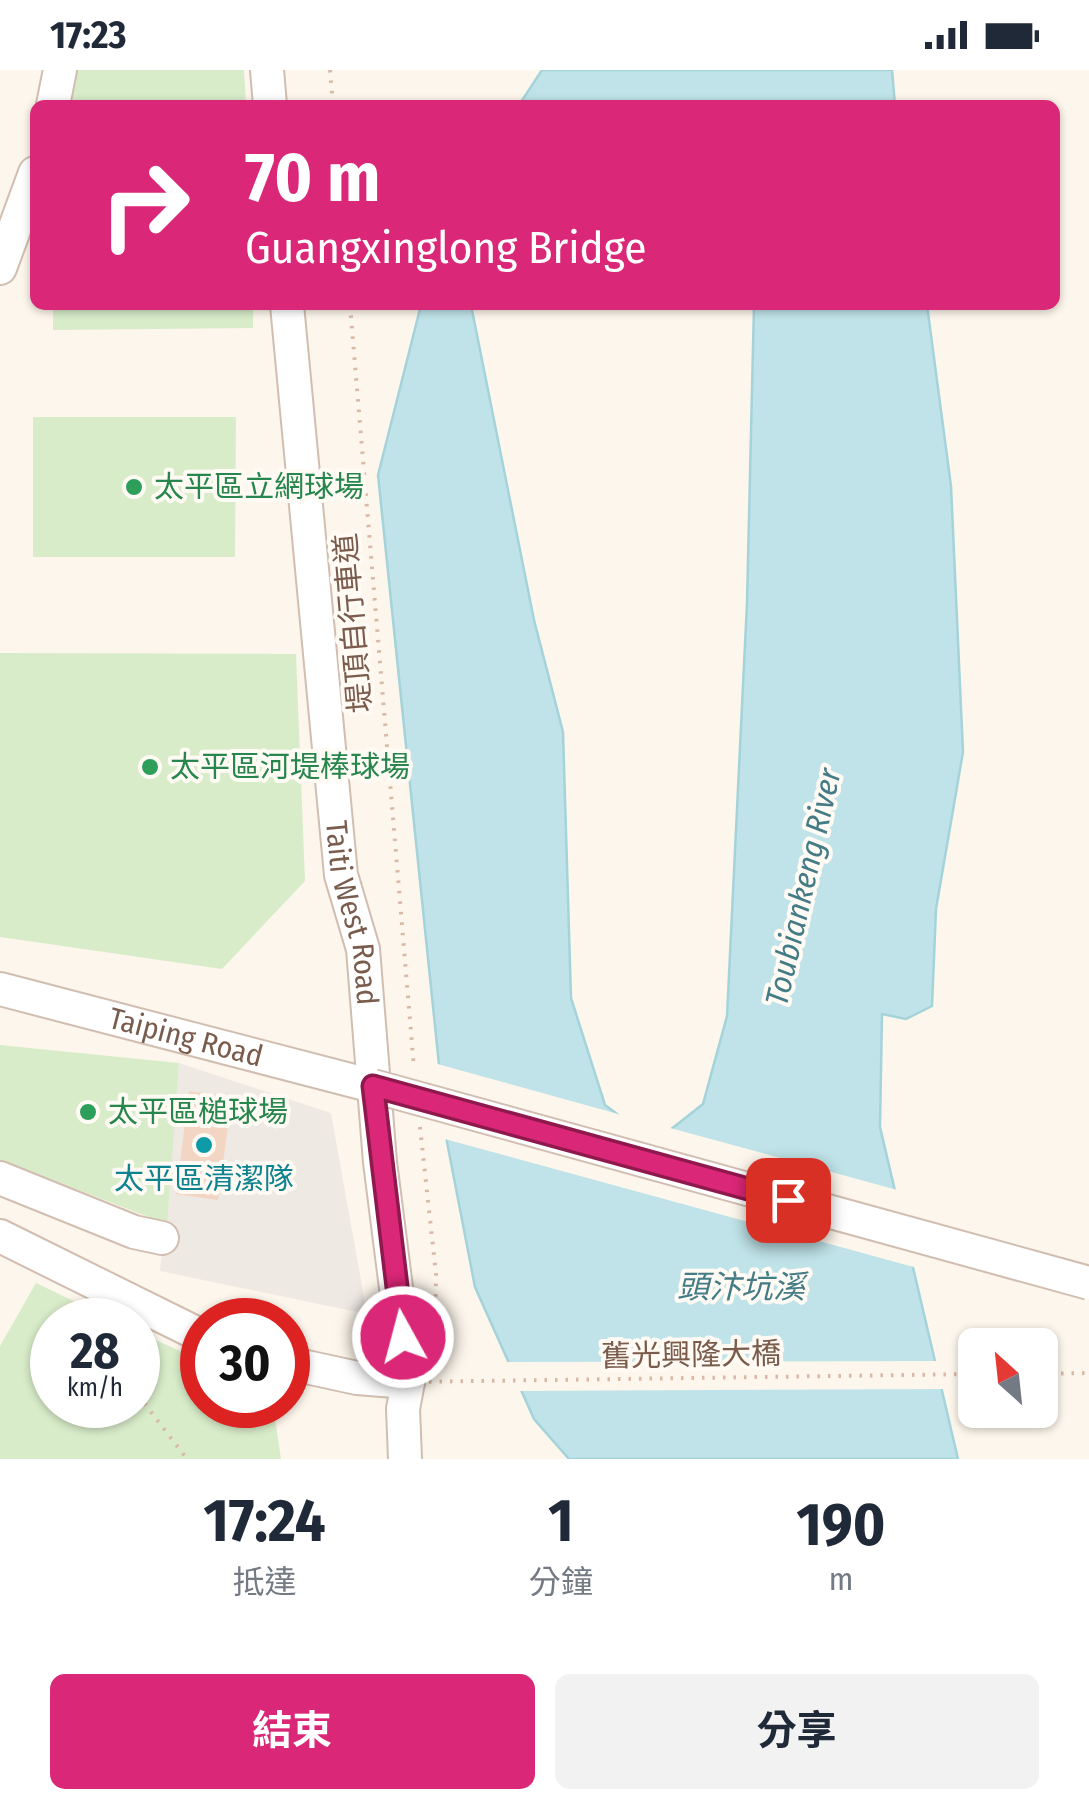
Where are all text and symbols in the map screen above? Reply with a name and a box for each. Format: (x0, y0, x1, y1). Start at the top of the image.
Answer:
text: 17:23 (50, 12, 127, 58)
text: 70 m (245, 136, 380, 220)
icon: right (80, 140, 210, 270)
text: Guangxinglong Bridge (245, 221, 646, 275)
place label: 太平區立網球場 (154, 469, 364, 505)
marker: 太平區立網球場 (123, 476, 145, 498)
street label: 堤頂自行車道 (327, 532, 379, 714)
place label: 太平區河堤棒球場 (170, 749, 410, 785)
marker: 太平區河堤棒球場 (139, 756, 161, 778)
water label: Toubiankeng River (757, 764, 849, 1009)
street label: Taiti West Road (318, 819, 385, 1007)
street label: Taiping Road (105, 1000, 267, 1075)
place label: 太平區槌球場 (108, 1094, 288, 1130)
marker: 太平區槌球場 (77, 1101, 99, 1123)
marker: 太平區清潔隊 (193, 1134, 215, 1156)
pin (746, 1158, 831, 1243)
place label: 太平區清潔隊 (114, 1161, 294, 1197)
icon: arrive (761, 1173, 816, 1228)
water label: 頭汴坑溪 (677, 1268, 809, 1306)
position arrow (351, 1285, 455, 1389)
speed limit sign: 30 (180, 1298, 310, 1428)
text: 28 (70, 1321, 120, 1381)
north arrow (958, 1328, 1058, 1428)
map controls (958, 1328, 1058, 1428)
street label: 舊光興隆大橋 (601, 1335, 781, 1375)
text: km/h (67, 1373, 123, 1403)
text: 17:24 (203, 1485, 326, 1557)
text: 1 (548, 1485, 574, 1557)
text: 190 (796, 1489, 886, 1561)
text: m (829, 1560, 853, 1598)
text: 抵達 (232, 1563, 296, 1601)
text: 分鐘 (529, 1563, 593, 1601)
button: 結束 (50, 1674, 535, 1789)
button: 分享 (555, 1674, 1039, 1789)

